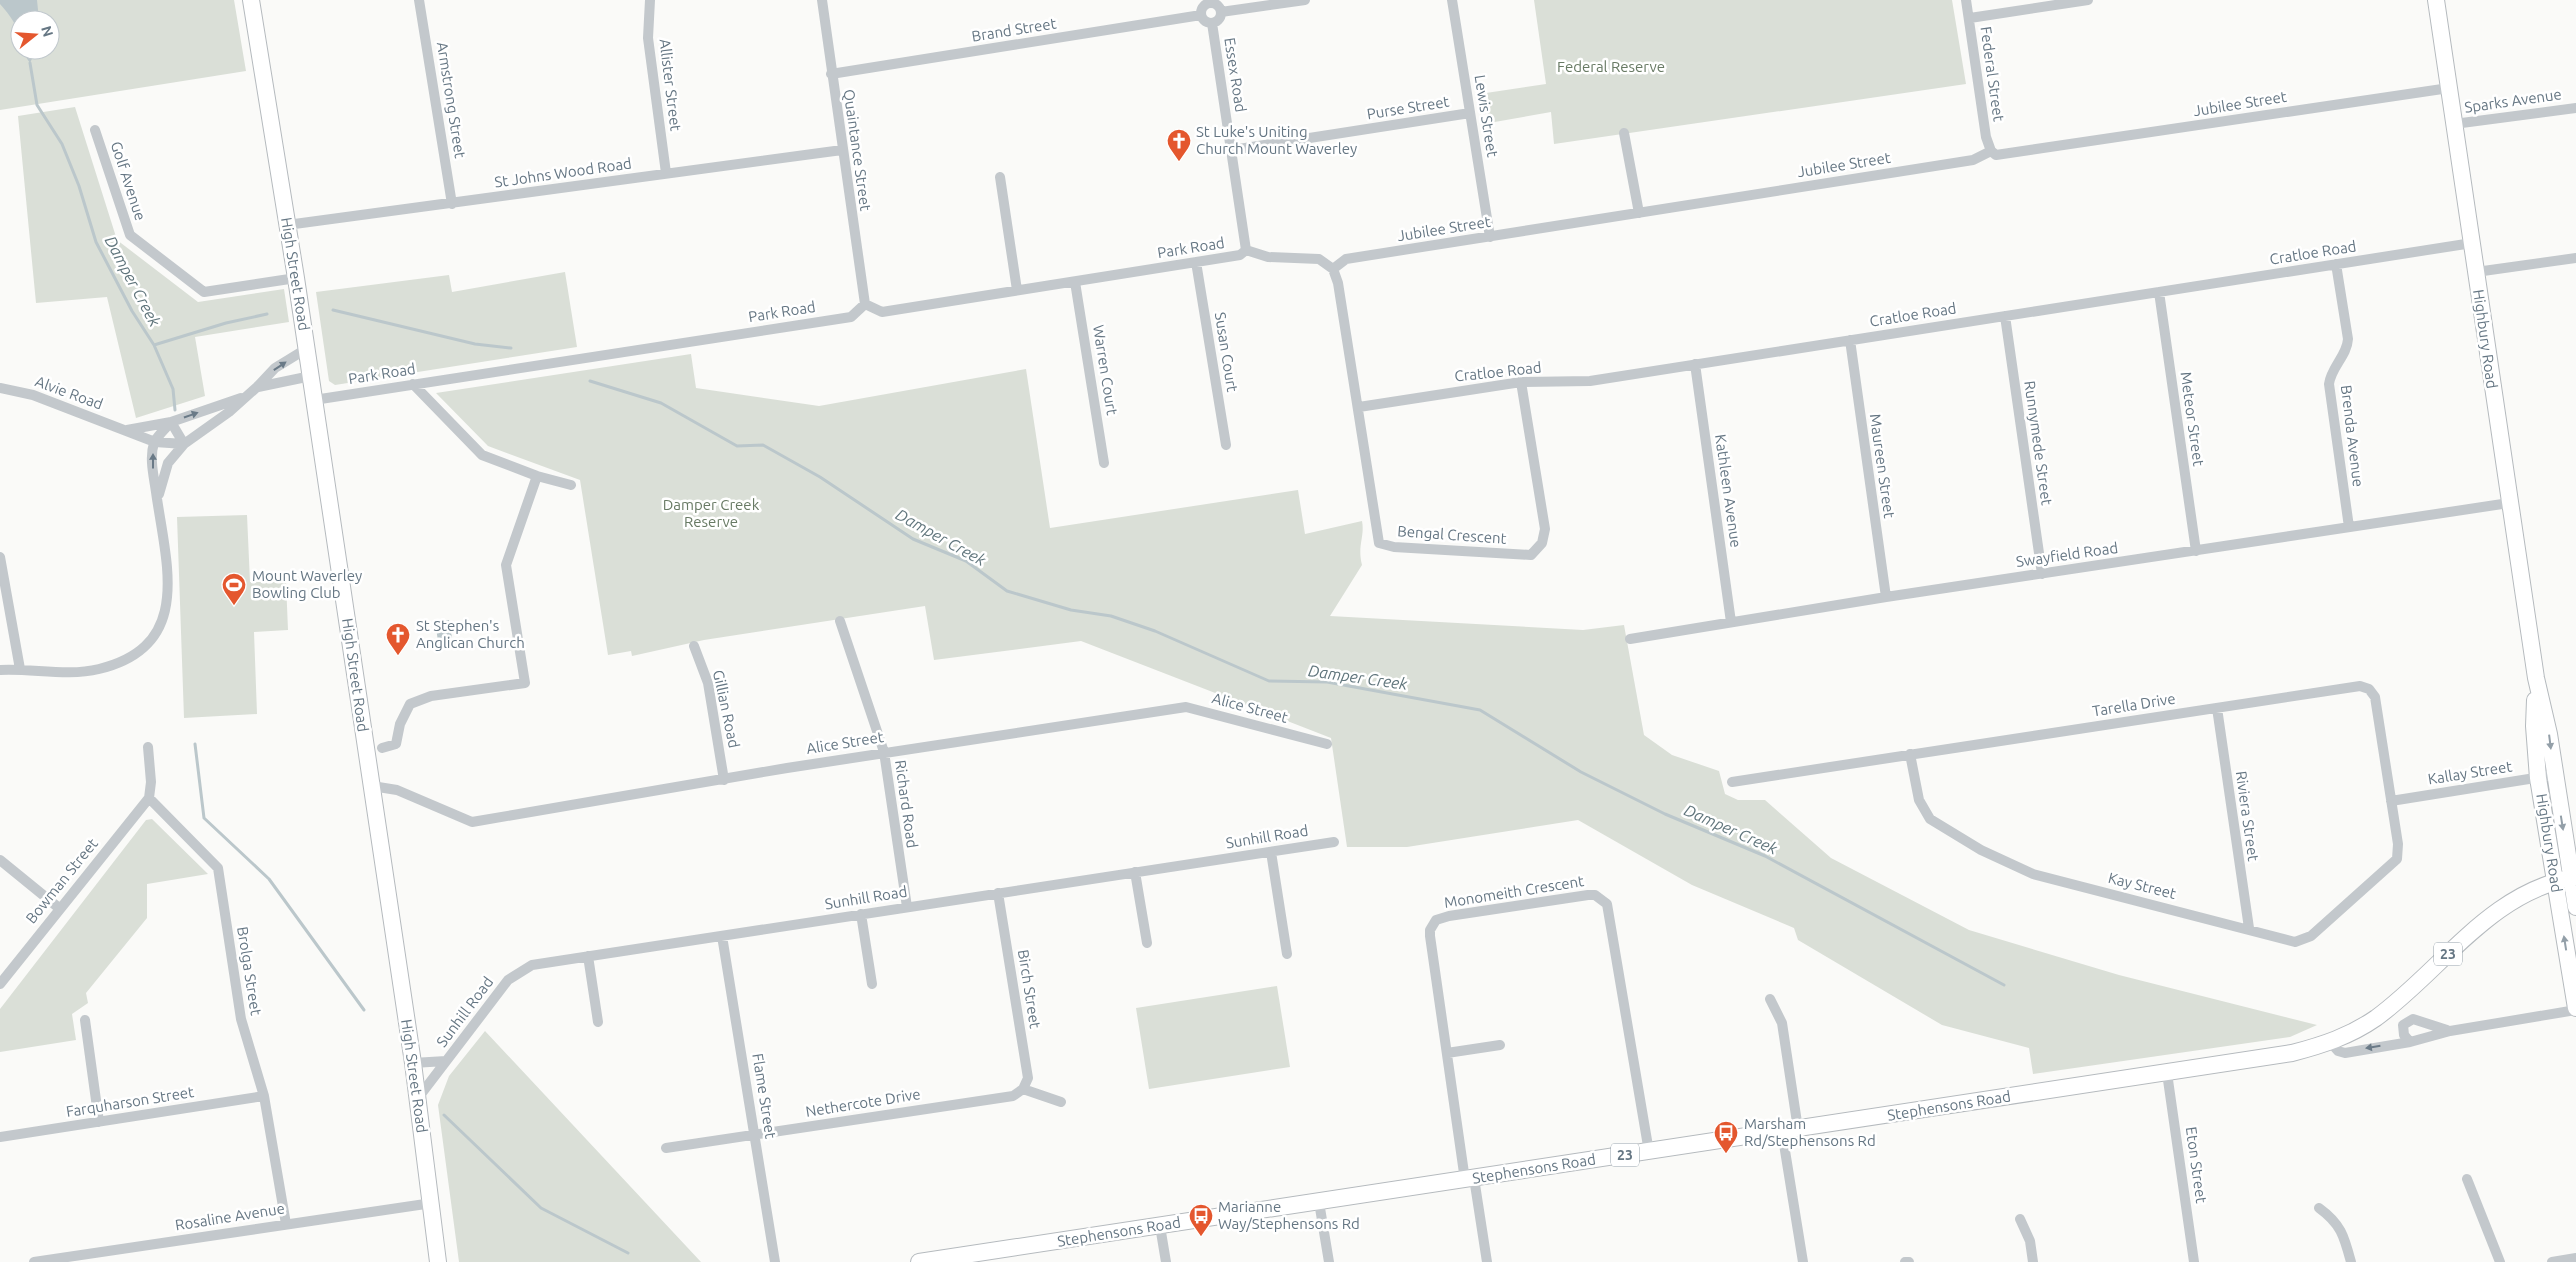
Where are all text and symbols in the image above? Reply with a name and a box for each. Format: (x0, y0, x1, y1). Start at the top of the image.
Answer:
north arrow (10, 10, 60, 60)
street label: Brand Street (970, 14, 1058, 45)
text: N (38, 24, 57, 39)
street label: Federal Street (1977, 25, 2008, 123)
street label: Essex Road (1221, 36, 1250, 113)
street label: Allister Street (656, 38, 685, 132)
street label: Armstrong Street (434, 40, 469, 159)
park label: Federal Reserve (1557, 58, 1665, 75)
street label: Lewis Street (1472, 74, 1501, 158)
street label: Sparks Avenue (2463, 85, 2563, 116)
street label: Quaintance Street (841, 88, 874, 212)
street label: Jubilee Street (2192, 88, 2288, 119)
street label: Purse Street (1365, 93, 1451, 122)
place label: St Luke's Uniting Church Mount Waverley (1196, 123, 1357, 157)
church icon: St Luke's Uniting Church Mount Waverley (1166, 128, 1192, 162)
street label: Golf Avenue (108, 139, 149, 223)
street label: Jubilee Street (1796, 149, 1892, 180)
street label: St Johns Wood Road (493, 154, 633, 191)
street label: Jubilee Street (1396, 213, 1492, 244)
street label: High Street Road (278, 216, 313, 332)
water label: Damper Creek (102, 233, 165, 330)
street label: Park Road (1156, 234, 1226, 261)
street label: Cratloe Road (2268, 237, 2357, 268)
street label: Highbury Road (2470, 288, 2501, 390)
street label: Park Road (747, 298, 817, 325)
street label: Cratloe Road (1868, 299, 1957, 330)
street label: Susan Court (1212, 311, 1241, 393)
street label: Warren Court (1090, 324, 1121, 416)
street label: Cratloe Road (1454, 358, 1542, 385)
street label: Park Road (347, 360, 417, 387)
one-way arrow (273, 361, 287, 370)
street label: Meteor Street (2177, 371, 2208, 467)
street label: Alvie Road (33, 372, 105, 413)
street label: Runnymede Street (2021, 379, 2056, 506)
street label: Brenda Avenue (2338, 384, 2367, 488)
one-way arrow (184, 411, 199, 419)
street label: Maureen Street (1867, 413, 1898, 519)
street label: Kathleen Avenue (1712, 433, 1745, 549)
one-way arrow (149, 452, 157, 468)
park label: Damper Creek Reserve (663, 496, 760, 530)
water label: Damper Creek (893, 505, 990, 570)
street label: Bengal Crescent (1397, 522, 1507, 547)
street label: Swayfield Road (2015, 539, 2119, 570)
place label: Mount Waverley Bowling Club (252, 567, 362, 601)
sports icon: Mount Waverley Bowling Club (221, 572, 247, 606)
street label: High Street Road (339, 617, 372, 733)
place label: St Stephen's Anglican Church (416, 617, 525, 651)
church icon: St Stephen's Anglican Church (385, 622, 411, 656)
water label: Damper Creek (1307, 661, 1410, 693)
street label: Gillian Road (710, 668, 743, 749)
street label: Alice Street (1210, 689, 1290, 726)
street label: Tarella Drive (2091, 690, 2177, 719)
street label: Alice Street (805, 728, 885, 757)
one-way arrow (2546, 735, 2554, 751)
street label: Kallay Street (2427, 757, 2513, 788)
street label: Richard Road (892, 759, 921, 849)
street label: Riviera Street (2233, 770, 2262, 862)
street label: Highbury Road (2533, 792, 2566, 894)
water label: Damper Creek (1682, 800, 1781, 858)
one-way arrow (2559, 815, 2567, 831)
street label: Sunhill Road (1225, 822, 1309, 851)
street label: Bowman Street (22, 835, 101, 927)
street label: Kay Street (2106, 869, 2178, 902)
street label: Monomeith Crescent (1443, 872, 1585, 911)
street label: Sunhill Road (824, 883, 908, 912)
street label: Brolga Street (234, 925, 265, 1017)
one-way arrow (2561, 934, 2569, 950)
road number: 23 (2434, 942, 2462, 966)
street label: Birch Street (1015, 948, 1044, 1030)
street label: Sunhill Road (433, 973, 496, 1050)
street label: High Street Road (398, 1018, 431, 1134)
one-way arrow (2365, 1044, 2381, 1052)
street label: Flame Street (749, 1052, 780, 1140)
street label: Farquharson Street (65, 1083, 195, 1120)
street label: Nethercote Drive (804, 1085, 922, 1120)
street label: Stephensons Road (1886, 1087, 2012, 1124)
place label: Marsham Rd/Stephensons Rd (1744, 1115, 1876, 1149)
bus stop icon: Marsham Rd/Stephensons Rd (1713, 1120, 1739, 1154)
street label: Eton Street (2183, 1126, 2210, 1204)
road number: 23 (1611, 1144, 1639, 1166)
street label: Stephensons Road (1471, 1150, 1597, 1187)
place label: Marianne Way/Stephensons Rd (1218, 1198, 1360, 1232)
street label: Rosaline Avenue (174, 1199, 286, 1234)
bus stop icon: Marianne Way/Stephensons Rd (1188, 1203, 1214, 1237)
street label: Stephensons Road (1056, 1213, 1182, 1250)

